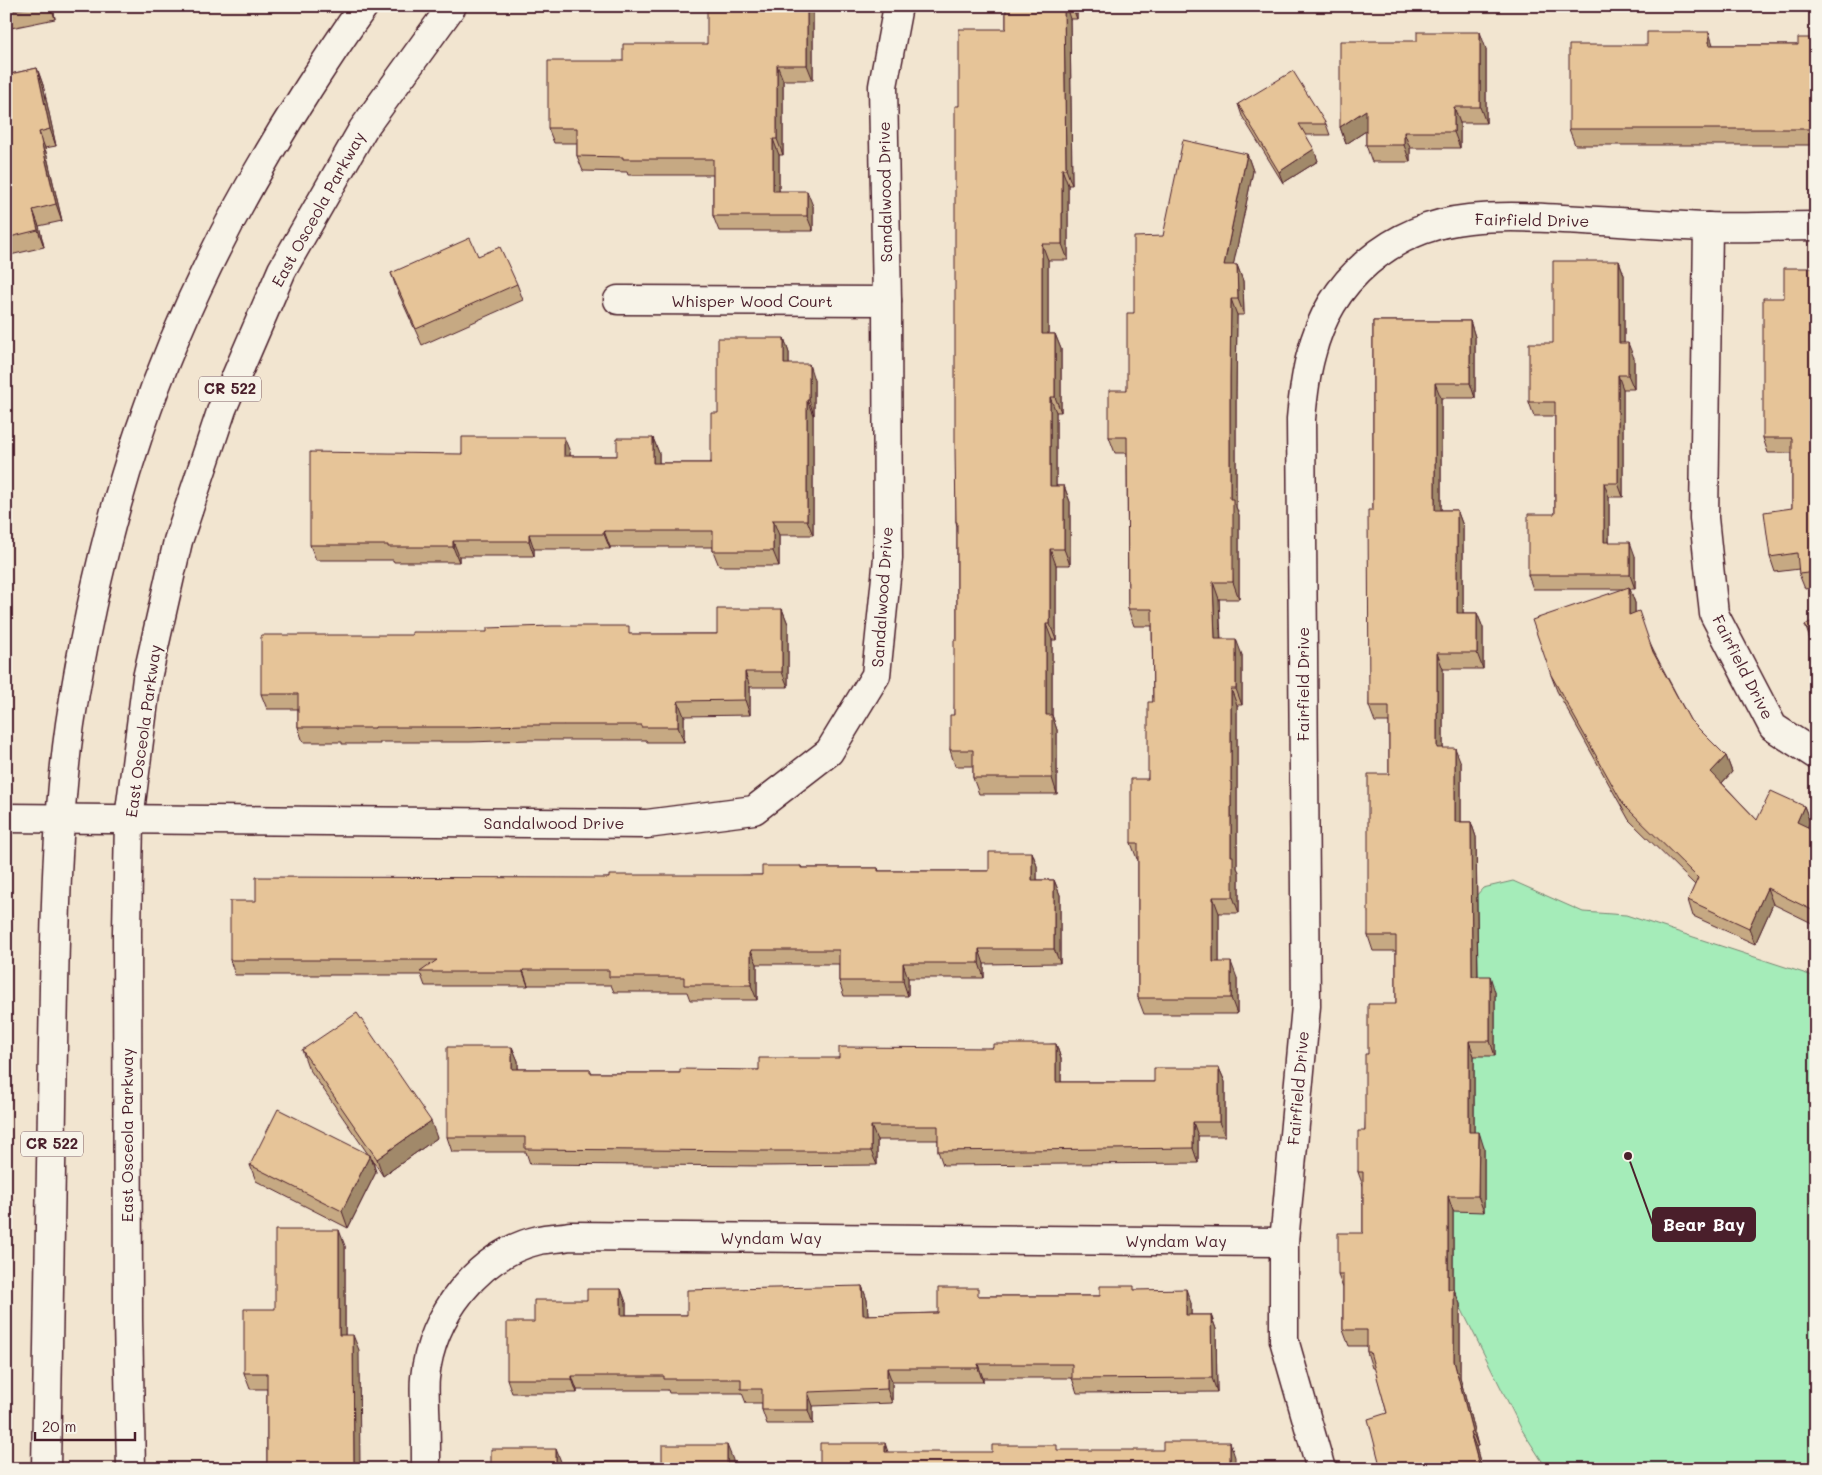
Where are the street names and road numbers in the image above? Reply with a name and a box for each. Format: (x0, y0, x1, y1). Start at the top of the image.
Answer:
street label: Sandalwood Drive (873, 121, 896, 263)
street label: East Osceola Parkway (266, 127, 369, 290)
street label: Fairfield Drive (1475, 208, 1589, 231)
street label: Whisper Wood Court (671, 290, 833, 311)
road number: CR 522 (199, 376, 261, 402)
street label: Sandalwood Drive (866, 526, 897, 668)
street label: Fairfield Drive (1708, 611, 1779, 723)
street label: Fairfield Drive (1292, 627, 1313, 741)
street label: East Osceola Parkway (120, 643, 165, 819)
street label: Sandalwood Drive (484, 812, 624, 833)
street label: Fairfield Drive (1282, 1030, 1313, 1146)
street label: East Osceola Parkway (116, 1048, 137, 1222)
road number: CR 522 (21, 1132, 83, 1156)
street label: Wyndam Way (720, 1227, 822, 1248)
street label: Wyndam Way (1125, 1230, 1227, 1251)

